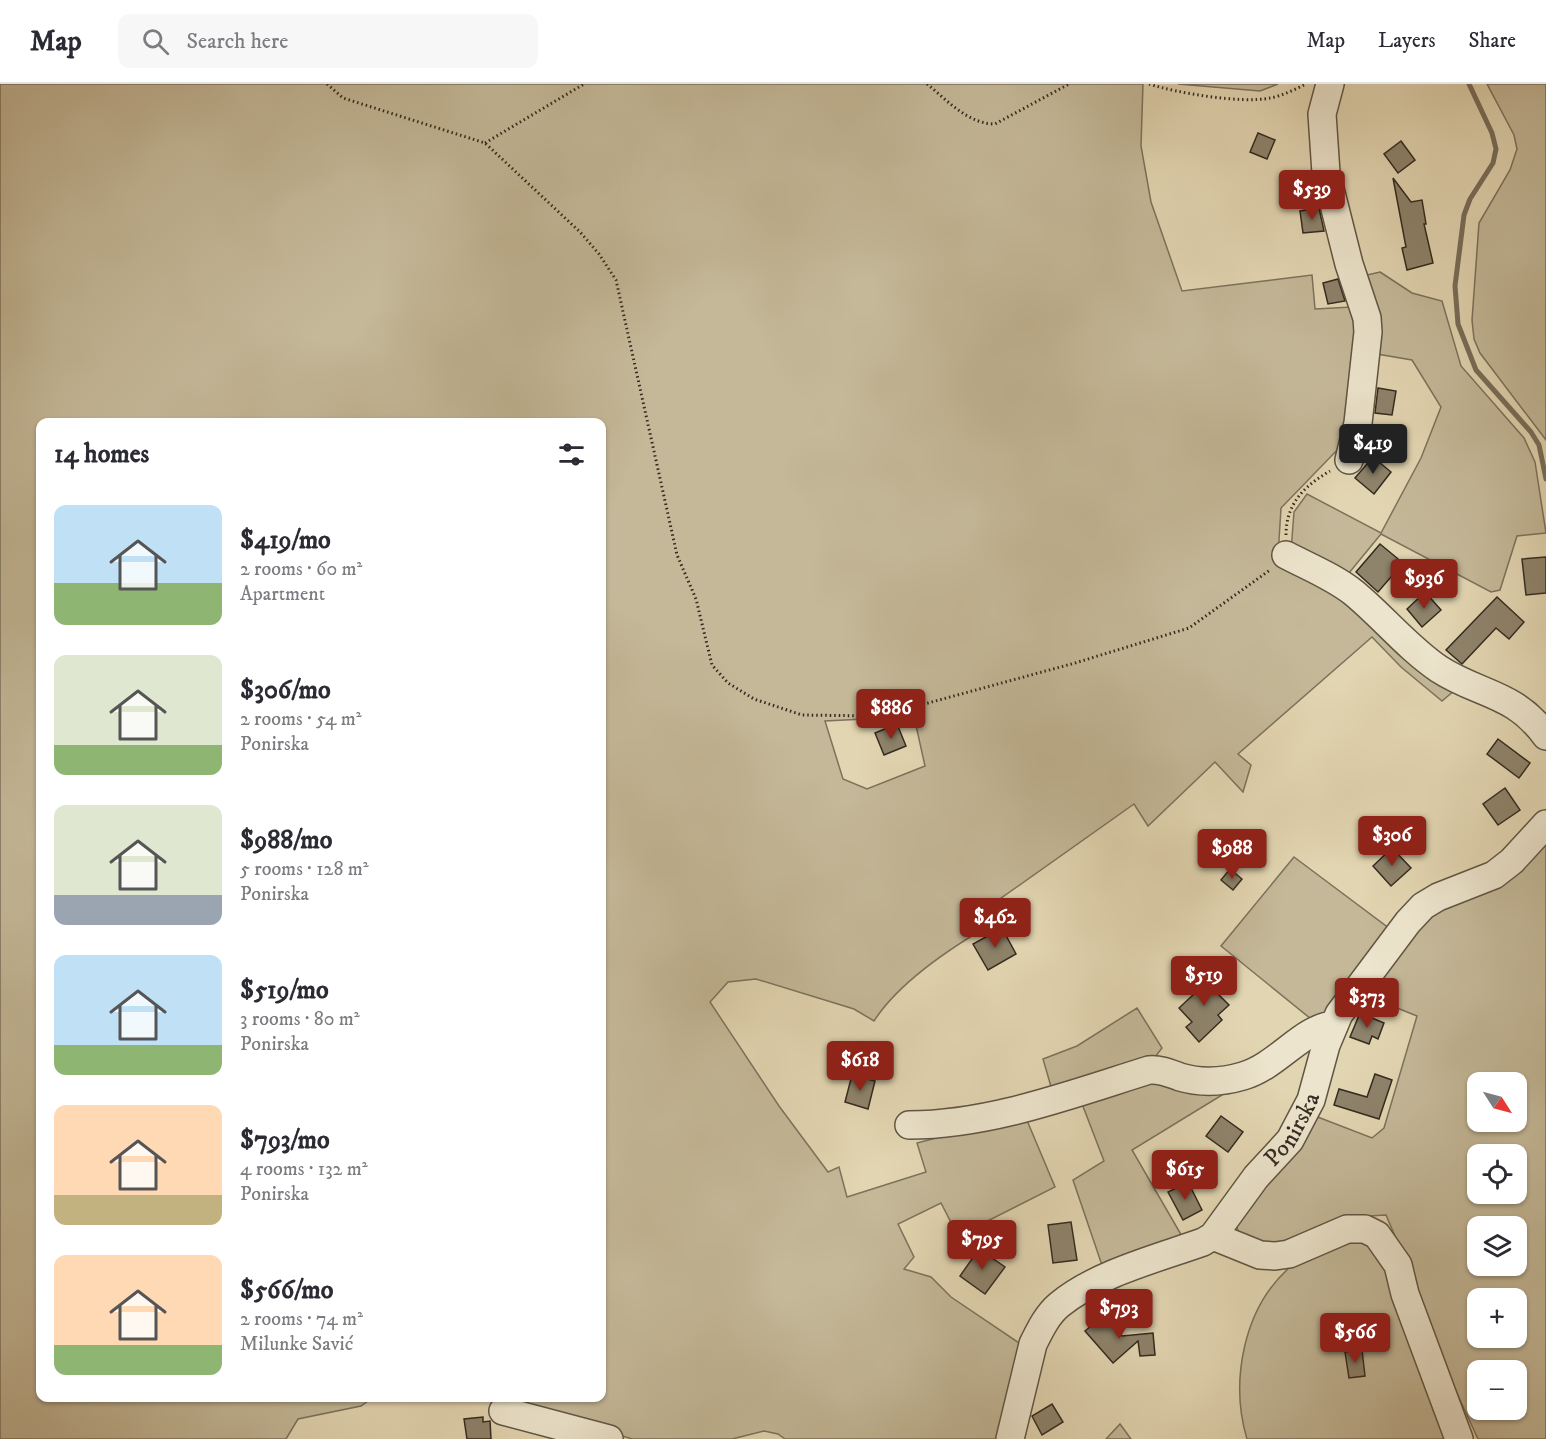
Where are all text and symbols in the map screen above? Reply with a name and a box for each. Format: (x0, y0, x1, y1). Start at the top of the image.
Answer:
search box (118, 14, 538, 68)
text: Map (30, 24, 82, 59)
icon: search (139, 25, 172, 58)
text: Search here (187, 28, 288, 55)
text: Map (1306, 28, 1345, 54)
text: Layers (1378, 28, 1436, 54)
text: Share (1469, 28, 1516, 54)
pin: $539 (1276, 170, 1348, 221)
text: $539 (1293, 177, 1331, 202)
pin: $419 (1337, 424, 1409, 475)
text: $419 (1353, 431, 1393, 456)
text: 14 homes (54, 438, 149, 471)
icon: filters (555, 438, 588, 471)
text: $419/mo (240, 524, 331, 557)
icon: home (102, 529, 174, 601)
text: 2 rooms · 60 m² (240, 557, 362, 582)
pin: $936 (1388, 559, 1460, 610)
text: $936 (1405, 566, 1443, 591)
text: Apartment (240, 582, 325, 607)
text: $306/mo (240, 674, 331, 707)
icon: home (102, 679, 174, 751)
pin: $886 (855, 689, 927, 740)
text: $886 (870, 696, 912, 721)
text: 2 rooms · 54 m² (240, 707, 362, 732)
text: Ponirska (240, 732, 309, 757)
pin: $306 (1356, 816, 1428, 867)
text: $306 (1372, 823, 1412, 848)
text: $988/mo (240, 824, 332, 857)
icon: home (102, 829, 174, 901)
pin: $988 (1196, 829, 1268, 880)
text: $988 (1212, 836, 1252, 861)
text: 5 rooms · 128 m² (240, 857, 369, 882)
text: Ponirska (240, 882, 309, 907)
pin: $462 (959, 898, 1031, 949)
text: $462 (974, 905, 1016, 930)
pin: $519 (1168, 956, 1240, 1007)
text: $519 (1185, 963, 1223, 988)
text: $519/mo (240, 974, 329, 1007)
pin: $373 (1331, 978, 1403, 1029)
icon: home (102, 979, 174, 1051)
text: $373 (1349, 985, 1385, 1010)
text: 3 rooms · 80 m² (240, 1007, 360, 1032)
text: Ponirska (240, 1032, 309, 1057)
pin: $618 (824, 1041, 896, 1092)
text: $618 (841, 1048, 879, 1073)
north arrow (1467, 1072, 1527, 1132)
map controls (1467, 1072, 1527, 1420)
street label: Ponirska (1258, 1089, 1327, 1173)
text: $793/mo (240, 1124, 330, 1157)
icon: home (102, 1129, 174, 1201)
button: locate (1467, 1144, 1527, 1204)
pin: $615 (1149, 1150, 1221, 1201)
text: 4 rooms · 132 m² (240, 1157, 368, 1182)
text: $615 (1166, 1157, 1204, 1182)
text: Ponirska (240, 1182, 309, 1207)
button: layers (1467, 1216, 1527, 1276)
pin: $795 (946, 1220, 1018, 1271)
text: $795 (961, 1227, 1003, 1252)
text: $566/mo (240, 1274, 333, 1307)
icon: home (102, 1279, 174, 1351)
button: + (1467, 1288, 1527, 1348)
pin: $793 (1083, 1289, 1155, 1340)
text: $793 (1100, 1296, 1138, 1321)
text: 2 rooms · 74 m² (240, 1307, 363, 1332)
pin: $566 (1319, 1313, 1391, 1364)
text: $566 (1334, 1320, 1376, 1345)
text: Milunke Savić (240, 1332, 353, 1357)
button: − (1467, 1360, 1527, 1420)

